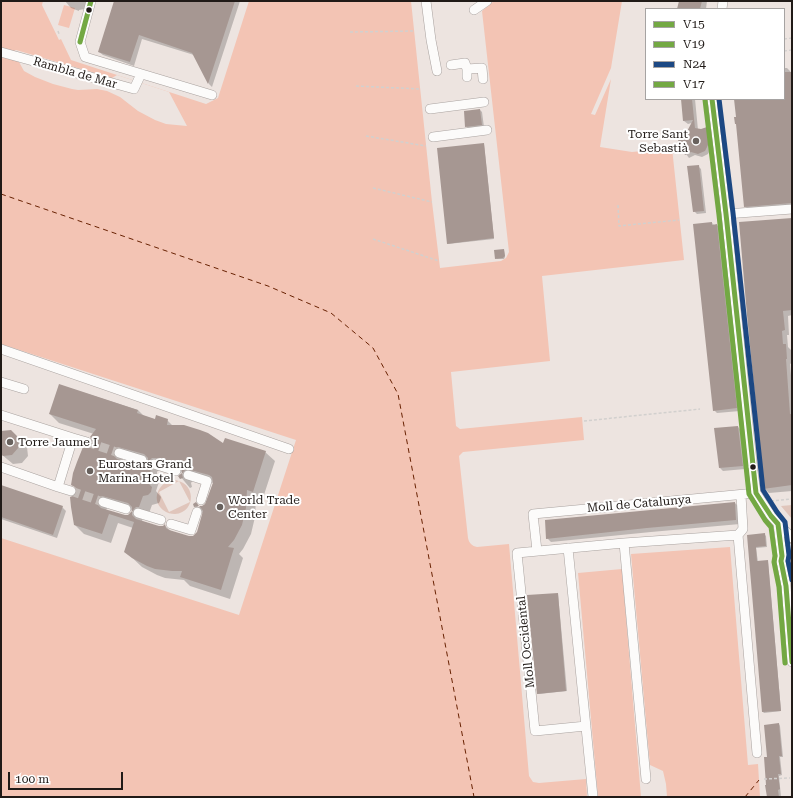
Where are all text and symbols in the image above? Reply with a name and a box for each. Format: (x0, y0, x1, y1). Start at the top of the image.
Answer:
unlabelled marker (84, 5, 94, 15)
legend (645, 8, 785, 100)
text: V15 (683, 17, 705, 31)
text: V19 (683, 37, 705, 51)
street label: Rambla de Mar (31, 54, 119, 92)
text: N24 (683, 57, 706, 71)
text: V17 (683, 77, 705, 91)
place label: Torre Sant Sebastià (628, 127, 688, 155)
marker: Torre Sant Sebastià (691, 136, 701, 146)
place label: Torre Jaume I (18, 435, 97, 449)
marker: Torre Jaume I (5, 437, 15, 447)
place label: Eurostars Grand Marina Hotel (98, 457, 192, 485)
unlabelled marker (748, 462, 758, 472)
marker: Eurostars Grand Marina Hotel (85, 466, 95, 476)
street label: Moll de Catalunya (586, 492, 692, 516)
place label: World Trade Center (228, 493, 300, 521)
marker: World Trade Center (215, 502, 225, 512)
street label: Moll Occidental (514, 595, 538, 689)
scale bar (10, 764, 125, 790)
text: 100 m (15, 772, 49, 786)

